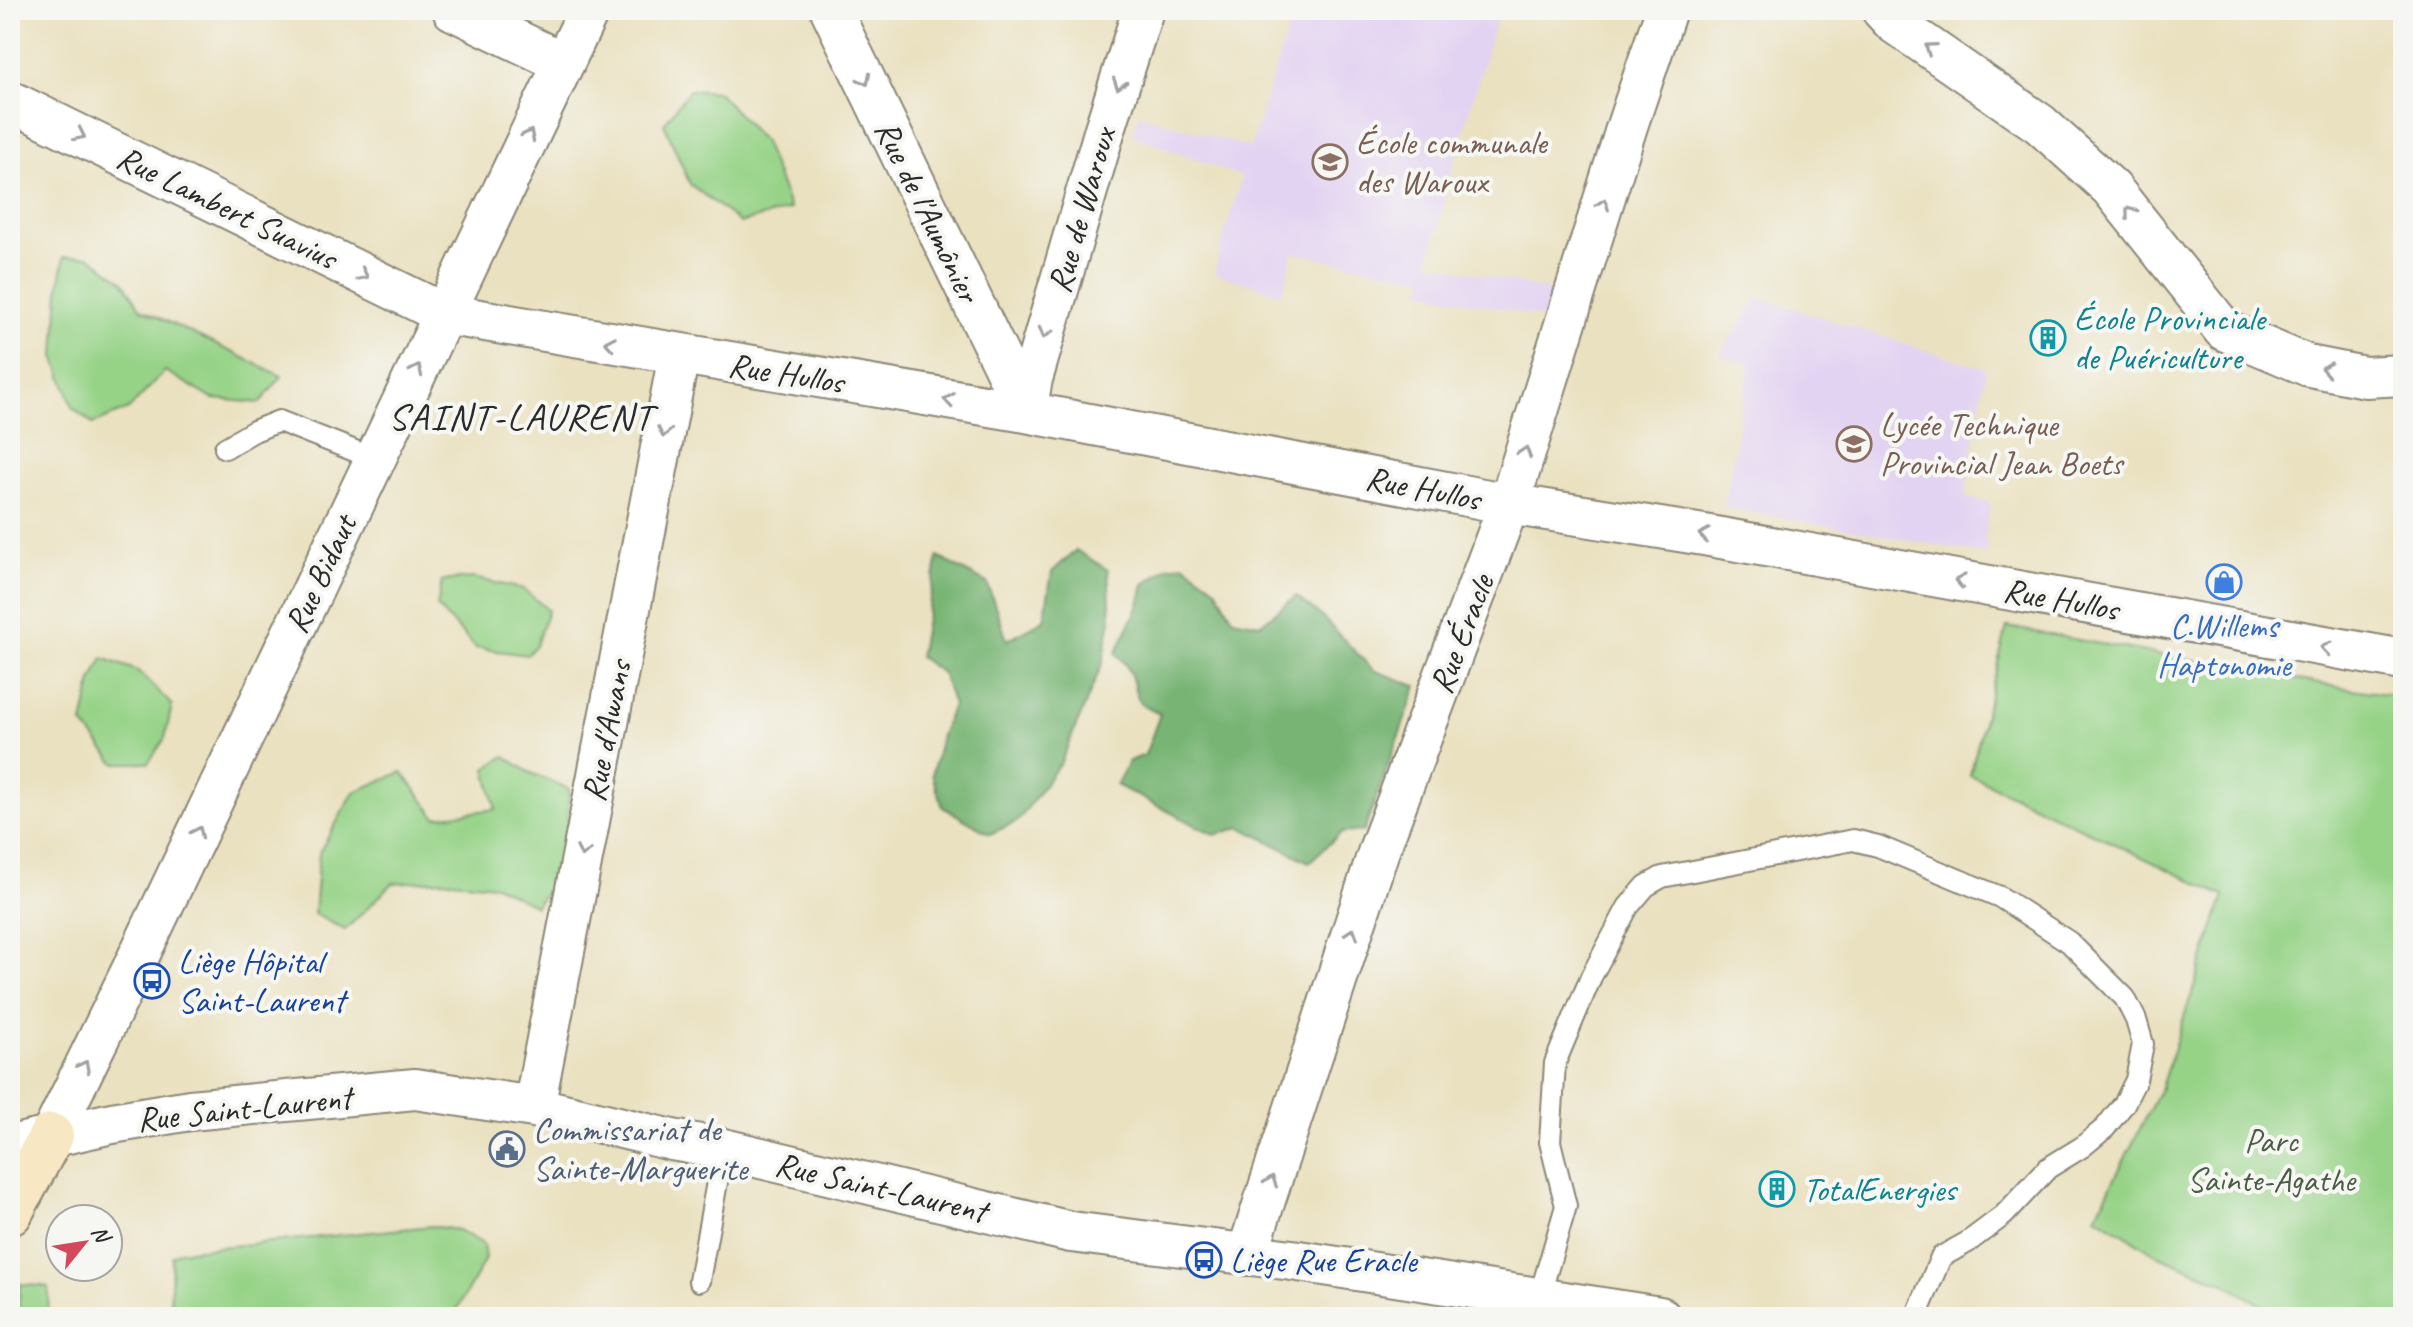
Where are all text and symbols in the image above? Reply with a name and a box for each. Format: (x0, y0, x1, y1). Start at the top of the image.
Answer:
one-way arrow (1925, 43, 1939, 58)
one-way arrow (855, 72, 871, 87)
one-way arrow (1113, 77, 1129, 91)
street label: Rue de l'Aumônier (866, 113, 992, 311)
street label: Rue de Waroux (1037, 120, 1126, 297)
place label: École communale des Waroux (1356, 121, 1549, 203)
one-way arrow (72, 125, 86, 141)
one-way arrow (519, 129, 535, 143)
street label: Rue Lambert Suavius (110, 135, 347, 280)
school or university icon: École communale des Waroux (1311, 143, 1349, 181)
one-way arrow (1594, 197, 1610, 211)
one-way arrow (2125, 207, 2140, 221)
one-way arrow (355, 265, 370, 281)
place label: École Provinciale de Puériculture (2074, 297, 2268, 379)
building icon: École Provinciale de Puériculture (2029, 319, 2067, 357)
one-way arrow (1038, 326, 1054, 340)
one-way arrow (603, 336, 617, 353)
street label: Rue Hullos (725, 343, 850, 404)
one-way arrow (2320, 361, 2333, 378)
one-way arrow (407, 363, 423, 378)
one-way arrow (942, 392, 956, 409)
district label: SAINT-LAURENT (388, 393, 659, 440)
place label: Lycée Technique Provincial Jean Boets (1880, 403, 2125, 485)
one-way arrow (657, 425, 674, 439)
school or university icon: Lycée Technique Provincial Jean Boets (1835, 425, 1873, 463)
one-way arrow (1515, 445, 1531, 459)
street label: Rue Hullos (1362, 456, 1487, 521)
street label: Rue Bidaut (274, 505, 367, 640)
one-way arrow (1697, 527, 1711, 544)
shop icon: C.Willems Haptonomie (2205, 563, 2243, 601)
street label: Rue Éracle (1419, 567, 1504, 699)
street label: Rue Hullos (2000, 568, 2125, 631)
one-way arrow (1953, 574, 1967, 591)
place label: C.Willems Haptonomie (2157, 604, 2293, 686)
one-way arrow (2319, 640, 2333, 657)
street label: Rue d'Awans (571, 653, 641, 805)
one-way arrow (188, 826, 204, 841)
one-way arrow (575, 845, 592, 859)
one-way arrow (1343, 927, 1359, 941)
place label: Liège Hôpital Saint-Laurent (178, 940, 350, 1022)
bus stop icon: Liège Hôpital Saint-Laurent (133, 962, 171, 1000)
one-way arrow (74, 1059, 90, 1074)
street label: Rue Saint-Laurent (135, 1075, 358, 1141)
place label: Commissariat de Sainte-Marguerite (533, 1108, 749, 1190)
park label: Parc Sainte-Agathe (2187, 1119, 2357, 1201)
public building icon: Commissariat de Sainte-Marguerite (488, 1130, 526, 1168)
street label: Rue Saint-Laurent (771, 1142, 995, 1233)
place label: TotalEnergies (1803, 1168, 1959, 1211)
building icon: TotalEnergies (1758, 1170, 1796, 1208)
one-way arrow (1262, 1174, 1278, 1188)
north arrow (44, 1203, 124, 1283)
text: N (85, 1221, 118, 1249)
place label: Liège Rue Eracle (1230, 1239, 1419, 1282)
bus stop icon: Liège Rue Eracle (1185, 1241, 1223, 1279)

